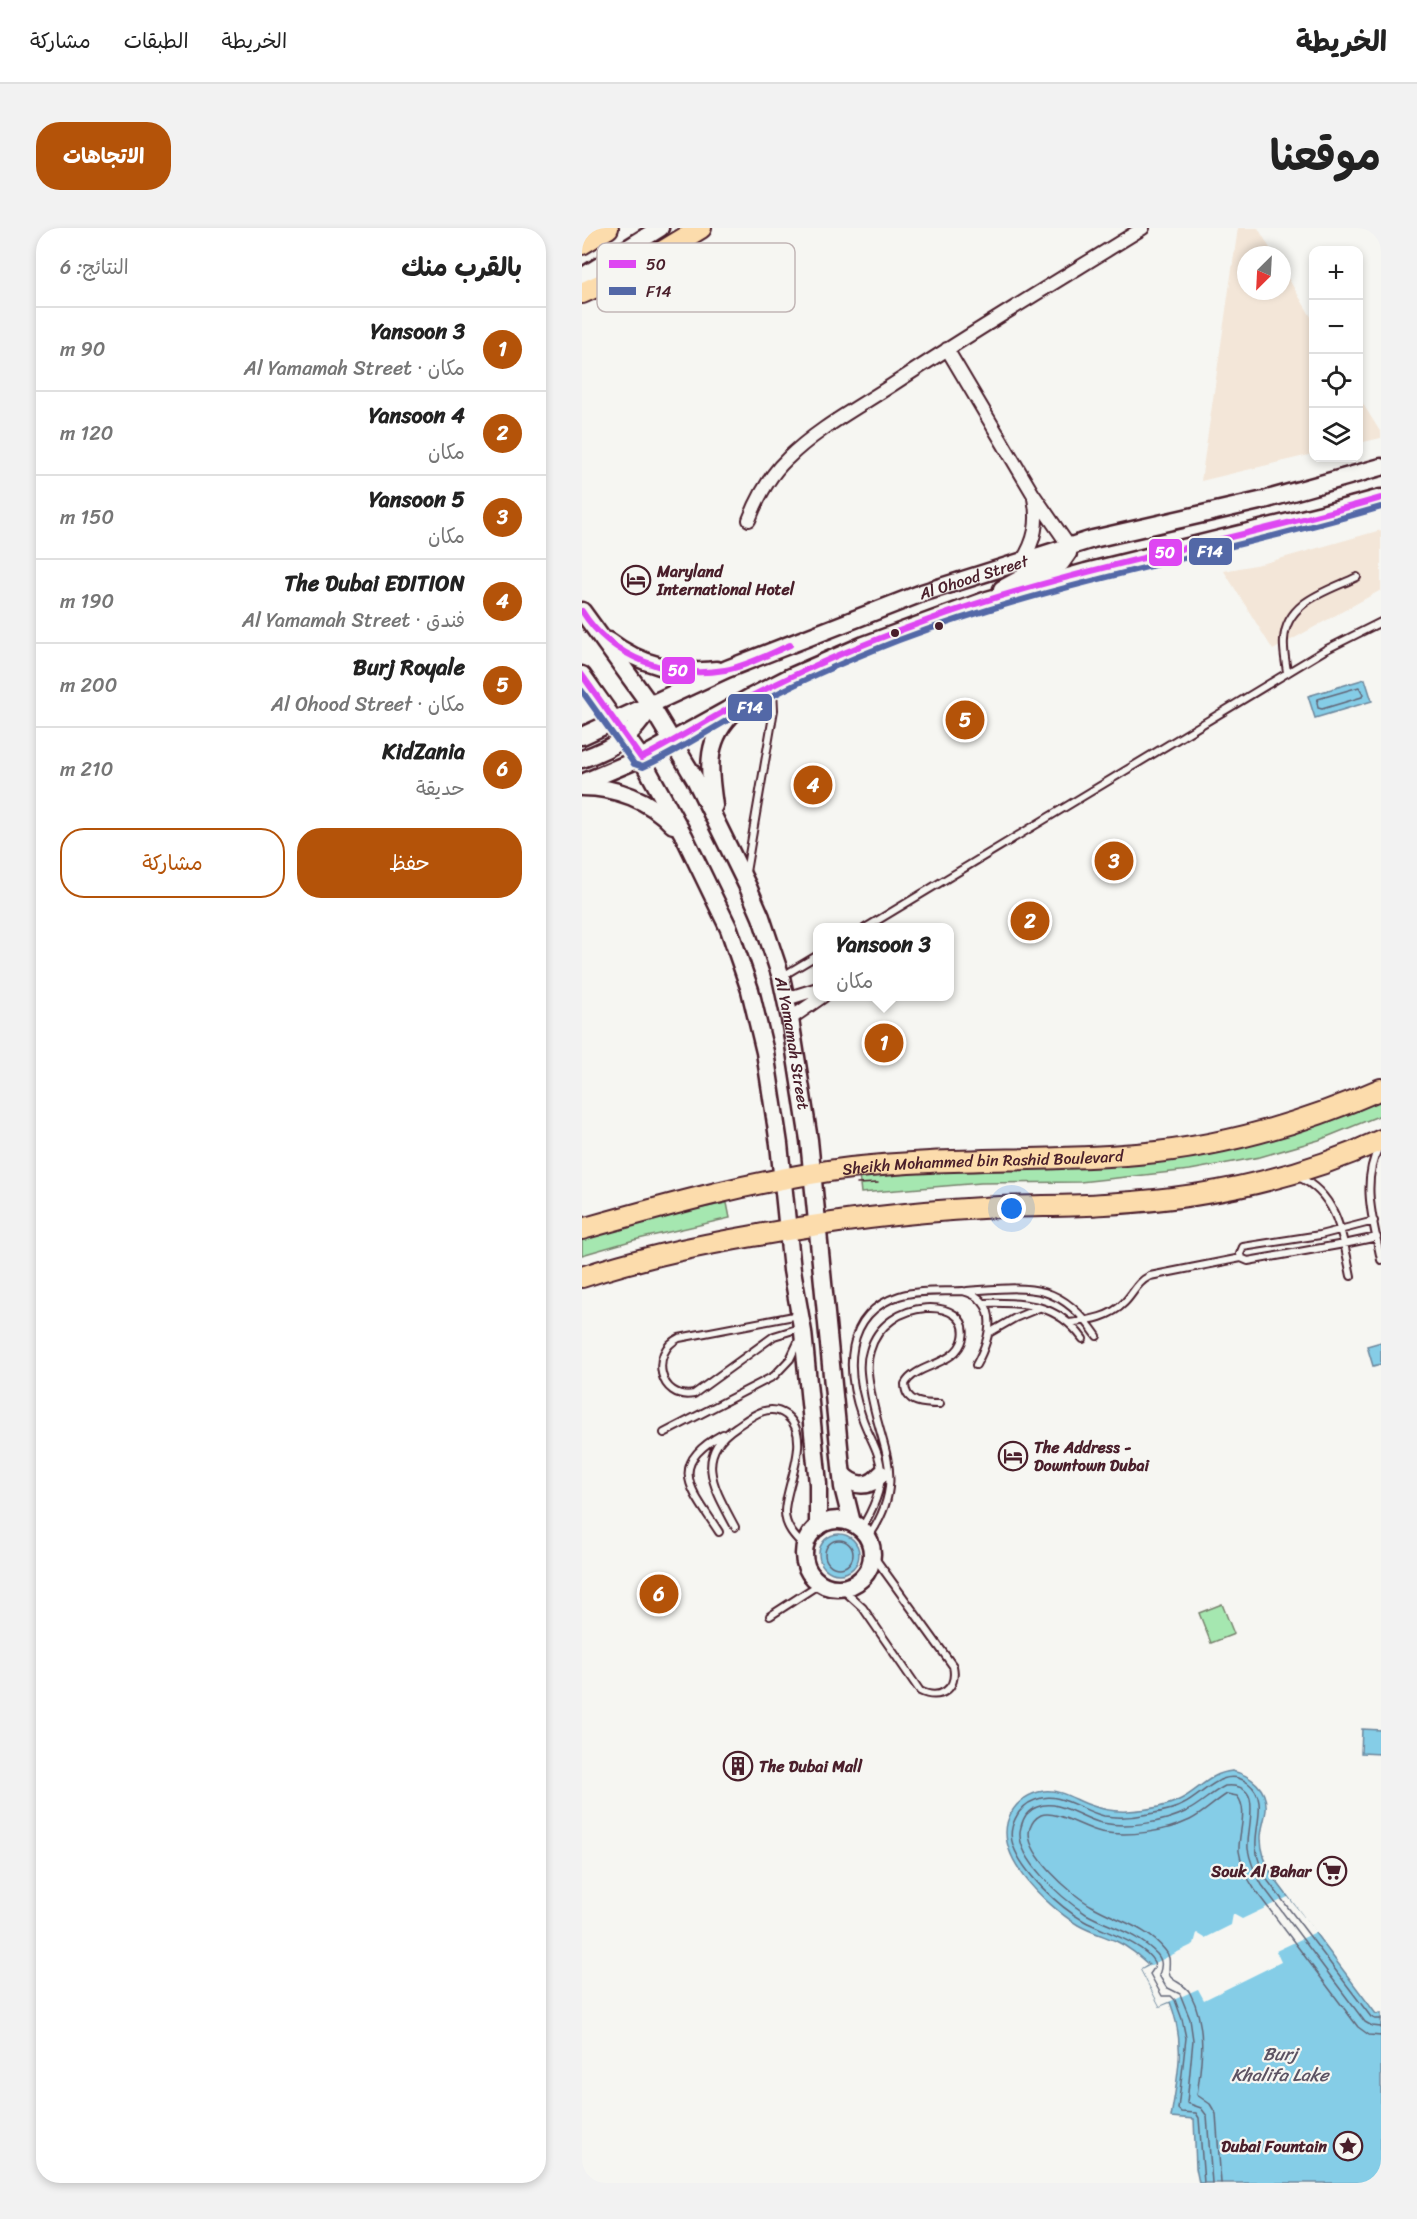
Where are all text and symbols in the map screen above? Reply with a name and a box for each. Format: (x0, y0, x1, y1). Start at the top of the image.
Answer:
text: الخريطة (1296, 17, 1387, 66)
text: مشاركة (30, 22, 91, 60)
text: الطبقات (124, 22, 189, 60)
text: الخريطة (222, 22, 287, 60)
text: موقعنا (1270, 119, 1381, 193)
button: الاتجاهات (36, 122, 171, 190)
legend (597, 243, 795, 312)
text: بالقرب منك (401, 244, 522, 290)
north arrow (1237, 246, 1291, 300)
map controls (1309, 246, 1363, 462)
button: + (1309, 246, 1363, 300)
text: النتائج: 6 (60, 250, 129, 285)
text: 50 (646, 250, 666, 279)
text: F14 (646, 277, 672, 306)
button: − (1309, 300, 1363, 354)
text: Yansoon 3 (370, 312, 465, 351)
text: 90 m (60, 332, 106, 367)
text: 1 (498, 332, 507, 367)
text: مكان · Al Yamamah Street (244, 351, 465, 386)
button: locate (1309, 354, 1363, 408)
text: Yansoon 4 (369, 396, 465, 435)
button: layers (1309, 408, 1363, 462)
text: 120 m (60, 416, 113, 451)
text: 2 (497, 416, 508, 451)
text: مكان (428, 435, 465, 470)
text: Yansoon 5 (369, 480, 465, 519)
text: 150 m (60, 500, 114, 535)
text: 3 (497, 500, 508, 535)
text: مكان (428, 519, 465, 554)
line badge: F14 (1188, 537, 1233, 566)
text: F14 (1196, 537, 1223, 566)
line badge: 50 (1148, 538, 1183, 567)
text: 50 (1155, 538, 1175, 567)
street label: Al Ohood Street (914, 546, 1032, 608)
place label: Maryland International Hotel (656, 557, 796, 604)
text: The Dubai EDITION (284, 564, 465, 603)
hotel icon: Maryland International Hotel (620, 564, 652, 596)
text: 190 m (60, 584, 114, 619)
text: 4 (496, 584, 509, 619)
text: فندق · Al Yamamah Street (242, 603, 465, 638)
unlabelled marker (933, 620, 945, 632)
unlabelled marker (889, 627, 901, 639)
text: Burj Royale (353, 648, 465, 687)
line badge: 50 (661, 656, 696, 685)
text: 50 (668, 656, 688, 685)
text: 200 m (60, 668, 117, 703)
text: 5 (496, 668, 509, 703)
text: مكان · Al Ohood Street (271, 687, 465, 722)
line badge: F14 (727, 693, 773, 722)
text: F14 (736, 693, 763, 722)
pin: 5 (946, 698, 985, 742)
text: KidZania (382, 732, 465, 771)
text: 210 m (60, 752, 113, 787)
text: 6 (497, 752, 508, 787)
pin: 4 (794, 762, 832, 808)
text: حديقة (416, 771, 465, 806)
button: مشاركة (60, 828, 285, 898)
button: حفظ (297, 828, 522, 898)
pin: 3 (1094, 838, 1134, 884)
pin: 2 (1010, 898, 1050, 944)
popup (813, 923, 954, 1001)
text: Yansoon 3 (836, 925, 931, 964)
text: مكان (836, 964, 873, 999)
street label: Al Yamamah Street (767, 973, 819, 1112)
pin: 1 (864, 1020, 904, 1066)
street label: Sheikh Mohammed bin Rashid Boulevard (840, 1141, 1126, 1183)
your location (997, 1194, 1026, 1223)
place label: The Address - Downtown Dubai (1034, 1433, 1151, 1480)
hotel icon: The Address - Downtown Dubai (997, 1440, 1029, 1472)
pin: 6 (640, 1572, 679, 1616)
building icon: The Dubai Mall (722, 1750, 754, 1782)
place label: The Dubai Mall (759, 1752, 863, 1781)
supermarket icon: Souk Al Bahar (1316, 1855, 1348, 1887)
place label: Souk Al Bahar (1210, 1857, 1312, 1886)
water label: Burj Khalifa Lake (1231, 2038, 1330, 2091)
place icon: Dubai Fountain (1332, 2130, 1364, 2162)
place label: Dubai Fountain (1221, 2132, 1327, 2161)

